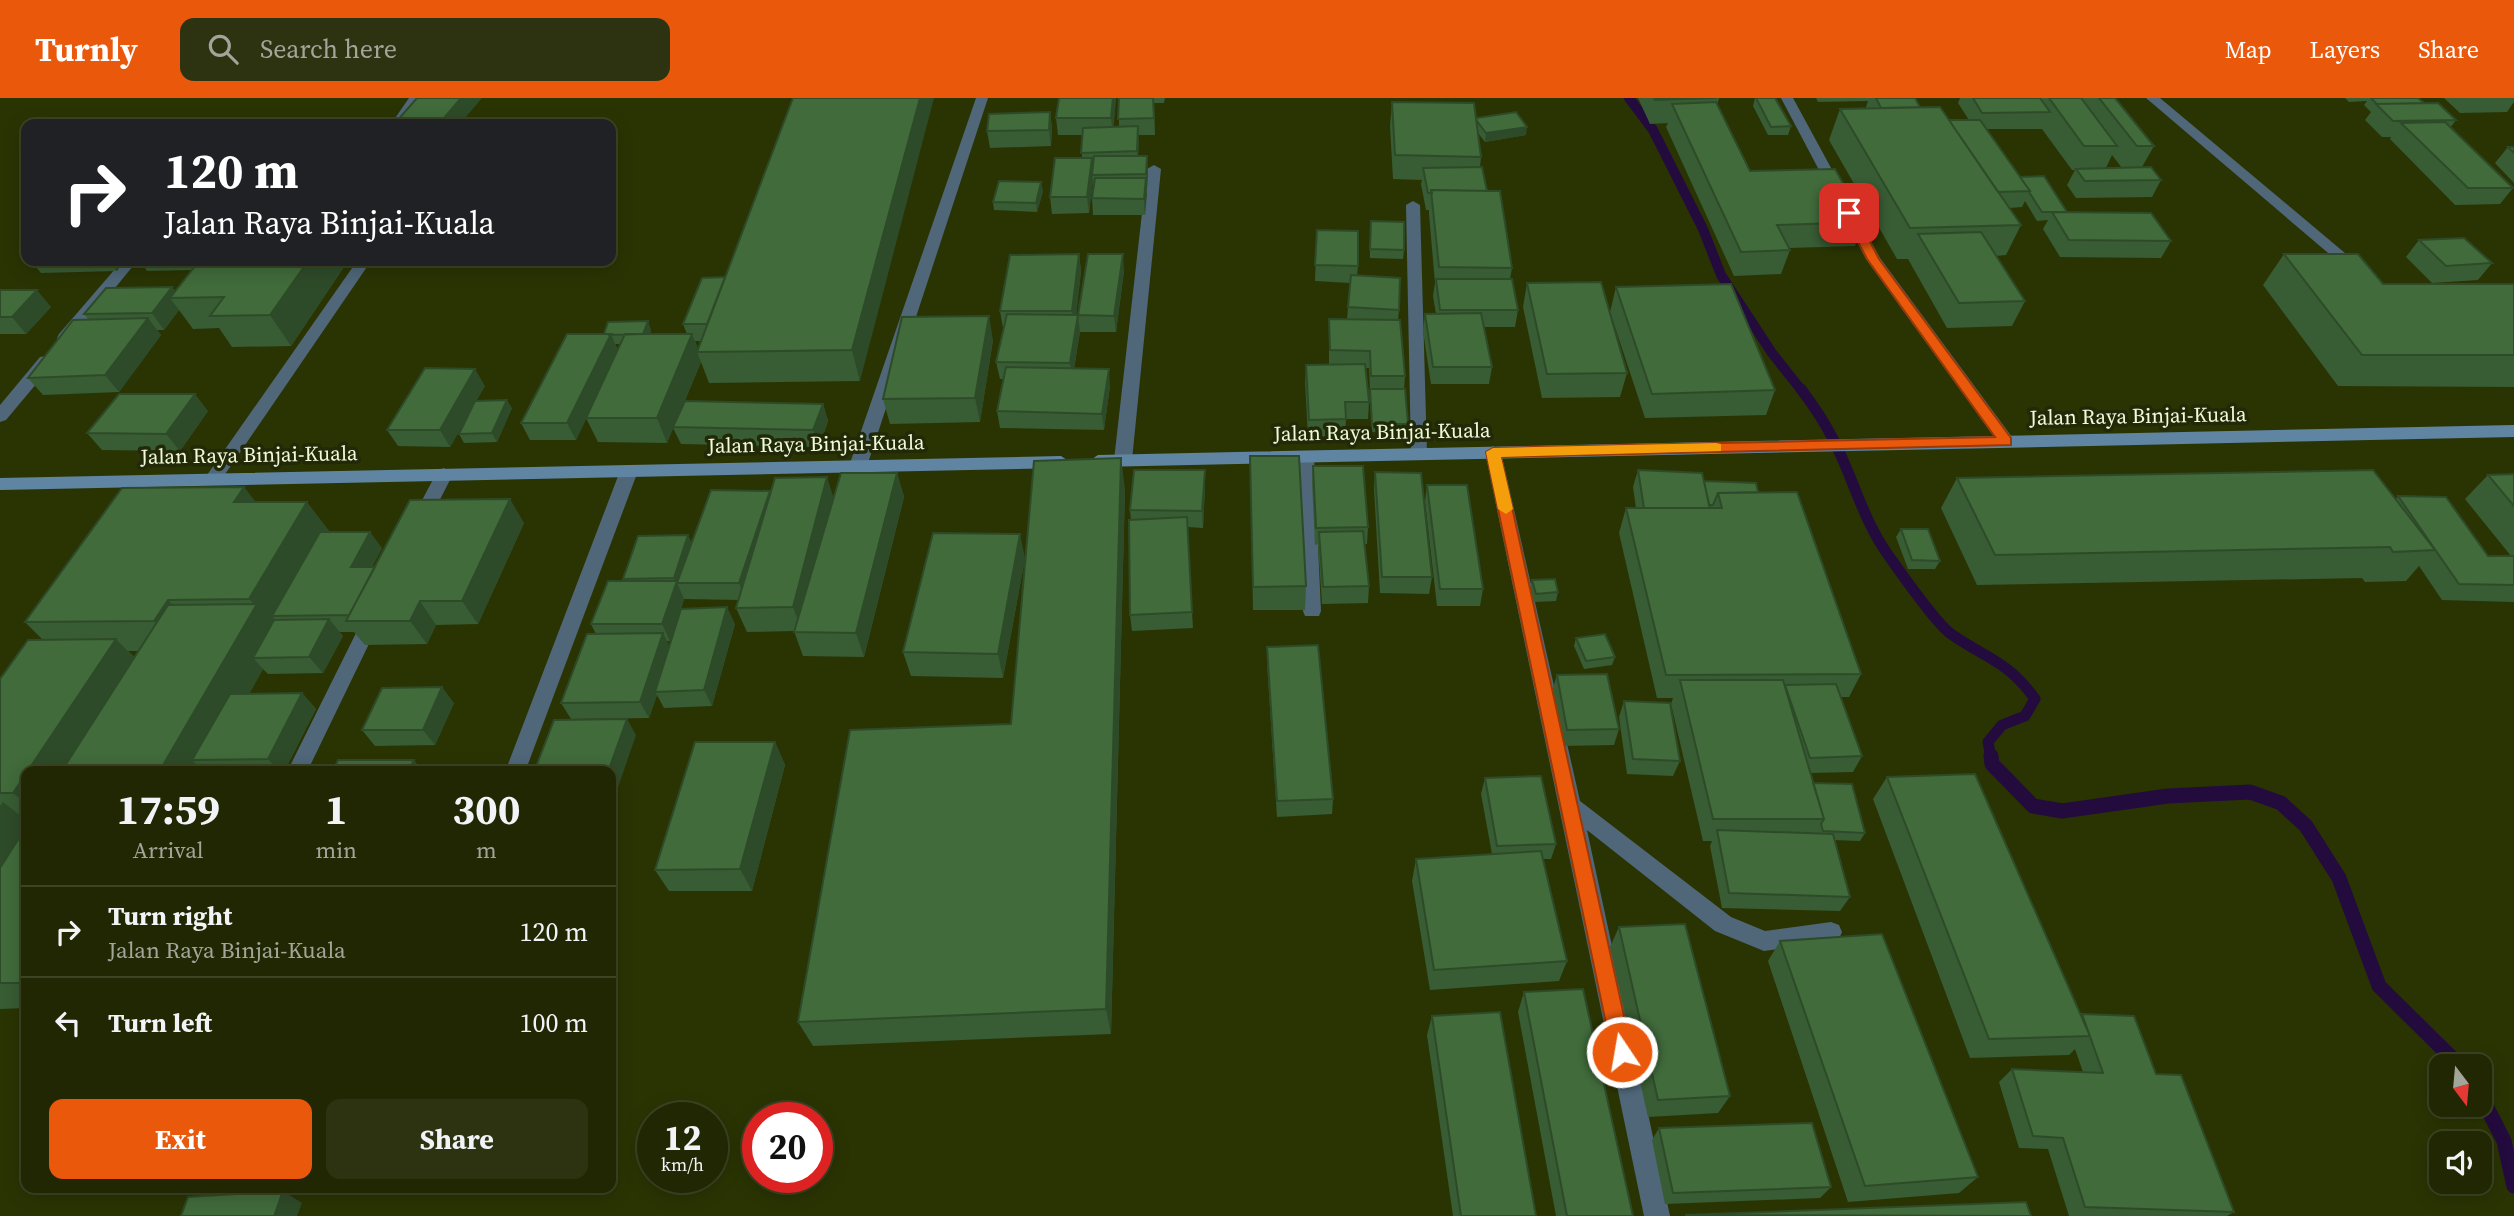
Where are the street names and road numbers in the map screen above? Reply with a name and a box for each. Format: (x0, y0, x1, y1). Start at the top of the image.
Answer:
street label: Jalan Raya Binjai-Kuala (2028, 399, 2247, 432)
street label: Jalan Raya Binjai-Kuala (1272, 415, 1491, 448)
street label: Jalan Raya Binjai-Kuala (706, 427, 925, 460)
street label: Jalan Raya Binjai-Kuala (139, 438, 358, 471)

